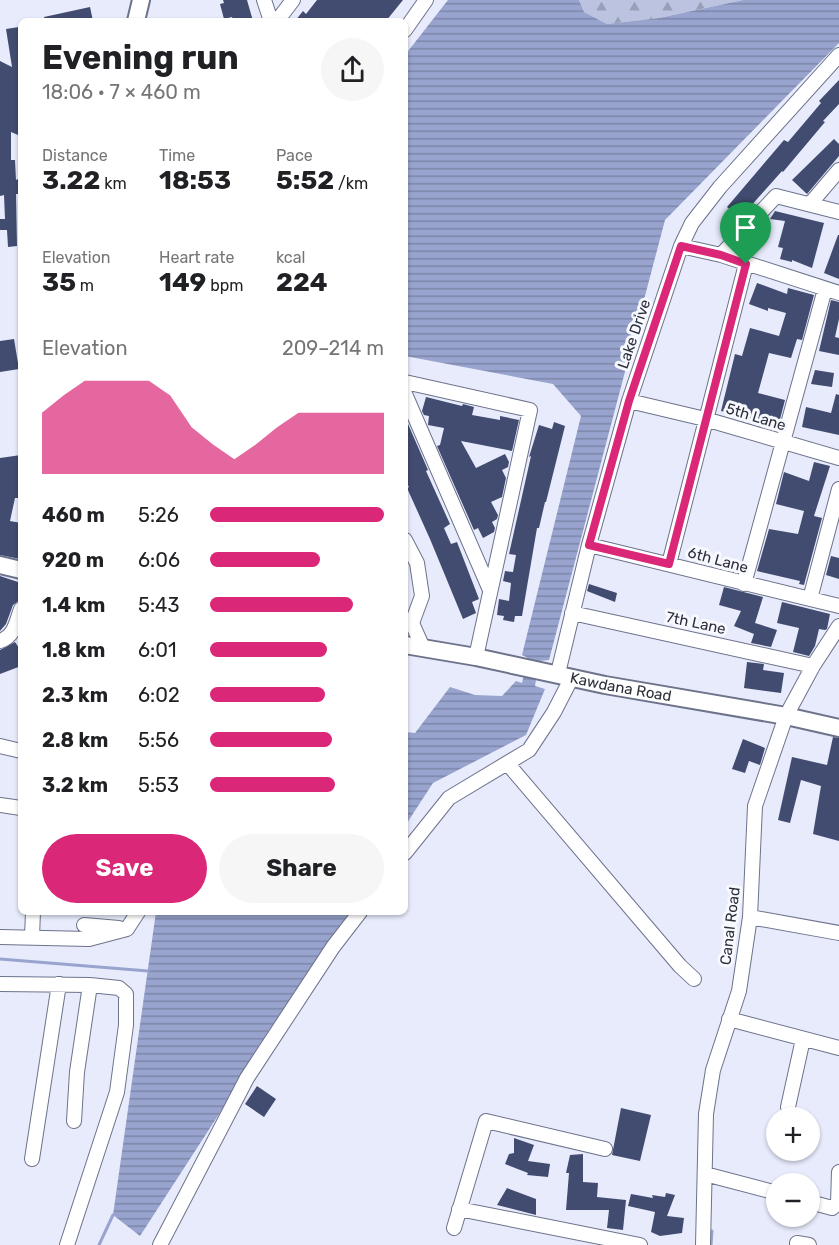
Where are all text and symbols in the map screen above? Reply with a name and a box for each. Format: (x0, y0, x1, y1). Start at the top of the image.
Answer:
text: Evening run (42, 38, 239, 77)
button: share (321, 38, 384, 101)
text: 18:06 · 7 × 460 m (42, 80, 201, 104)
text: Distance (42, 146, 108, 165)
text: Time (159, 146, 195, 165)
text: Pace (276, 146, 313, 165)
text: 3.22 (42, 165, 100, 196)
text: 18:53 (159, 165, 231, 196)
text: 5:52 (276, 165, 334, 196)
text: km (100, 174, 127, 193)
text: /km (334, 174, 368, 193)
pin (720, 202, 771, 264)
icon: arrive (729, 211, 762, 244)
text: Elevation (42, 248, 111, 267)
text: Heart rate (159, 248, 234, 267)
text: kcal (276, 248, 305, 267)
text: 35 (42, 267, 76, 298)
text: 149 (159, 267, 206, 298)
text: 224 (276, 267, 327, 298)
text: m (76, 276, 94, 295)
text: bpm (206, 276, 243, 295)
street label: Lake Drive (614, 297, 654, 371)
text: Elevation (42, 336, 128, 360)
text: 209–214 m (282, 336, 384, 360)
street label: 5th Lane (724, 399, 788, 435)
text: 460 m (42, 503, 105, 527)
text: 5:26 (138, 503, 179, 527)
street label: 6th Lane (686, 543, 750, 577)
text: 920 m (42, 548, 104, 572)
text: 6:06 (138, 548, 180, 572)
text: 1.4 km (42, 593, 105, 617)
text: 5:43 (138, 593, 179, 617)
street label: 7th Lane (664, 608, 728, 638)
text: 1.8 km (42, 638, 105, 662)
text: 6:01 (138, 638, 176, 662)
street label: Kawdana Road (568, 669, 673, 705)
text: 2.3 km (42, 683, 108, 707)
text: 6:02 (138, 683, 180, 707)
text: 2.8 km (42, 728, 108, 752)
text: 5:56 (138, 728, 179, 752)
text: 3.2 km (42, 773, 108, 797)
text: 5:53 (138, 773, 179, 797)
button: Save (42, 834, 207, 903)
button: Share (219, 834, 384, 903)
street label: Canal Road (716, 886, 744, 966)
map controls (766, 1107, 820, 1227)
button: + (766, 1107, 820, 1161)
button: − (766, 1173, 820, 1227)

